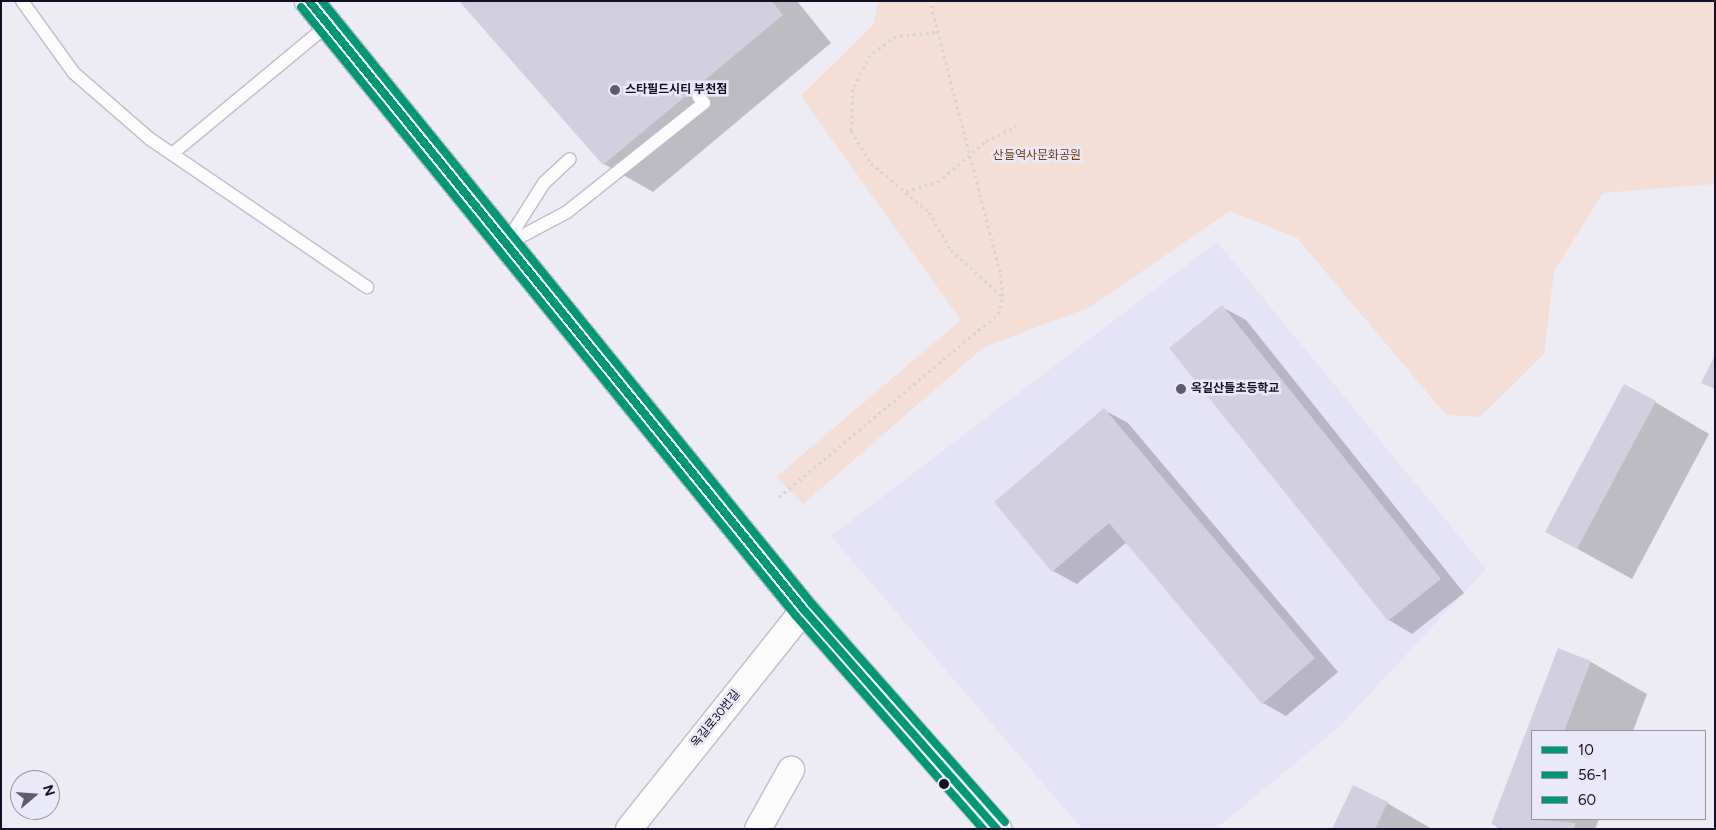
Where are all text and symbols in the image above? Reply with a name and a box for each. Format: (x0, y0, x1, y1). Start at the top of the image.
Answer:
place label: 스타필드시티 부천점 (625, 83, 727, 97)
marker: 스타필드시티 부천점 (609, 84, 621, 96)
park label: 산들역사문화공원 (993, 149, 1081, 163)
place label: 옥길산들초등학교 (1191, 382, 1279, 396)
marker: 옥길산들초등학교 (1175, 383, 1187, 395)
street label: 옥길로30번길 (689, 687, 743, 751)
legend (1531, 730, 1706, 820)
text: 10 (1578, 741, 1594, 759)
text: 56-1 (1578, 766, 1608, 784)
north arrow (10, 770, 60, 820)
unlabelled marker (939, 779, 949, 789)
text: N (39, 783, 59, 798)
text: 60 (1578, 791, 1596, 809)

